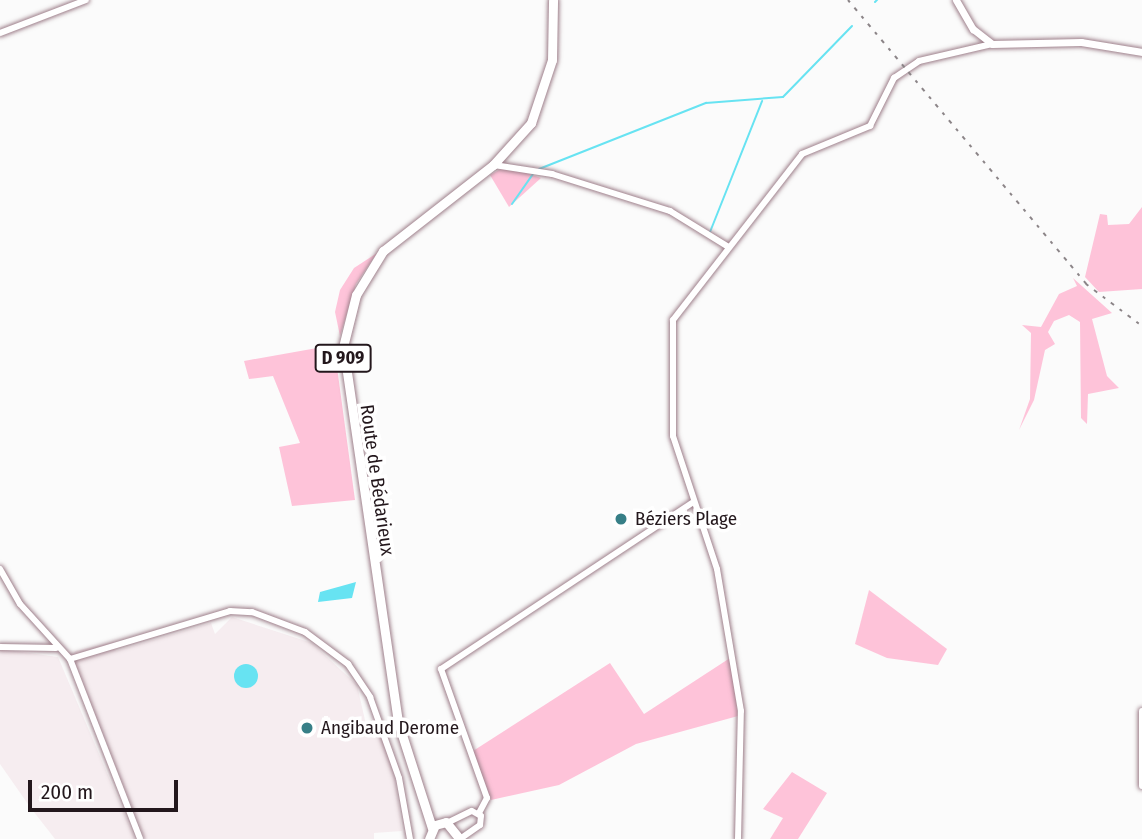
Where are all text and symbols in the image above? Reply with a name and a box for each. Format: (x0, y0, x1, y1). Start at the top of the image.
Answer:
road number: D 909 (313, 344, 373, 372)
street label: Route de Bédarieux (355, 403, 399, 557)
place label: Béziers Plage (635, 508, 737, 530)
marker: Béziers Plage (613, 511, 629, 527)
place label: Angibaud Derome (321, 717, 459, 739)
marker: Angibaud Derome (299, 720, 315, 736)
scale bar (32, 766, 182, 810)
text: 200 m (41, 779, 93, 805)

